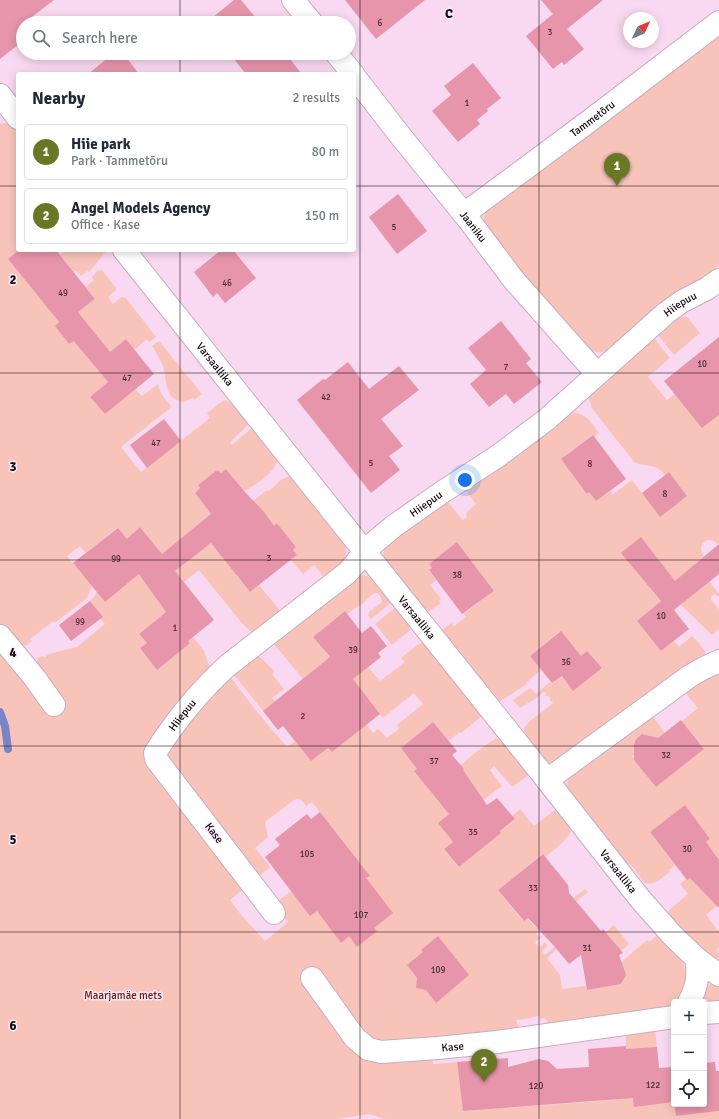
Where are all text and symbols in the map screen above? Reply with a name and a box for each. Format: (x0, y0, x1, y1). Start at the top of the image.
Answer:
text: C (445, 6, 453, 22)
north arrow (623, 12, 659, 48)
search box (16, 16, 356, 60)
house number: 6 (378, 18, 383, 29)
icon: search (30, 27, 52, 49)
house number: 3 (548, 27, 553, 38)
text: Search here (62, 29, 138, 47)
text: Nearby (32, 88, 85, 109)
text: 2 results (292, 90, 340, 106)
street label: Tammetõru (567, 97, 617, 140)
house number: 1 (465, 98, 470, 109)
text: Hiie park (71, 135, 131, 153)
text: 1 (42, 144, 50, 160)
text: 80 m (312, 144, 339, 160)
text: Park · Tammetõru (71, 153, 168, 169)
pin: 1 (604, 153, 630, 186)
text: Angel Models Agency (71, 199, 210, 217)
text: 2 (42, 208, 50, 224)
text: 150 m (305, 208, 339, 224)
street label: Jaaniku (457, 208, 490, 245)
text: Office · Kase (71, 217, 140, 233)
house number: 5 (392, 222, 397, 233)
text: 2 (9, 272, 17, 288)
house number: 46 (222, 278, 232, 289)
house number: 49 (58, 288, 68, 299)
street label: Hiiepuu (661, 289, 699, 319)
street label: Varsaallika (194, 340, 237, 389)
house number: 10 (697, 359, 707, 370)
house number: 7 (504, 362, 509, 373)
house number: 47 (122, 373, 132, 384)
house number: 42 (321, 392, 331, 403)
house number: 47 (151, 438, 161, 449)
house number: 5 (369, 458, 374, 469)
text: 3 (9, 459, 17, 475)
house number: 8 (588, 459, 593, 470)
your location (455, 470, 475, 490)
street label: Hiiepuu (407, 488, 445, 520)
house number: 8 (663, 489, 668, 500)
house number: 3 (267, 553, 272, 564)
house number: 99 (111, 554, 121, 565)
house number: 38 (452, 570, 462, 581)
street label: Varsaallika (396, 593, 439, 642)
house number: 10 (656, 611, 666, 622)
house number: 99 (75, 617, 85, 628)
house number: 1 (173, 623, 178, 634)
text: 4 (9, 645, 17, 661)
house number: 39 (348, 645, 358, 656)
house number: 36 (561, 657, 571, 668)
street label: Hiiepuu (166, 696, 199, 733)
house number: 2 (301, 711, 306, 722)
house number: 32 (661, 750, 671, 761)
house number: 37 (429, 756, 439, 767)
street label: Kase (202, 820, 226, 846)
house number: 35 (468, 827, 478, 838)
text: 5 (9, 832, 17, 848)
house number: 30 (682, 844, 692, 855)
street label: Varsaallika (597, 847, 640, 896)
house number: 105 (300, 849, 314, 860)
house number: 33 (528, 883, 538, 894)
house number: 107 (354, 910, 368, 921)
house number: 31 (582, 943, 592, 954)
house number: 109 (431, 965, 445, 976)
park label: Maarjamäe mets (84, 989, 162, 1002)
map controls (671, 999, 707, 1107)
button: + (671, 999, 707, 1035)
text: 6 (9, 1018, 17, 1034)
button: − (671, 1035, 707, 1071)
street label: Kase (441, 1039, 464, 1054)
pin: 2 (471, 1049, 497, 1082)
button: locate (671, 1071, 707, 1107)
house number: 122 (646, 1080, 660, 1091)
house number: 120 (529, 1081, 543, 1092)

